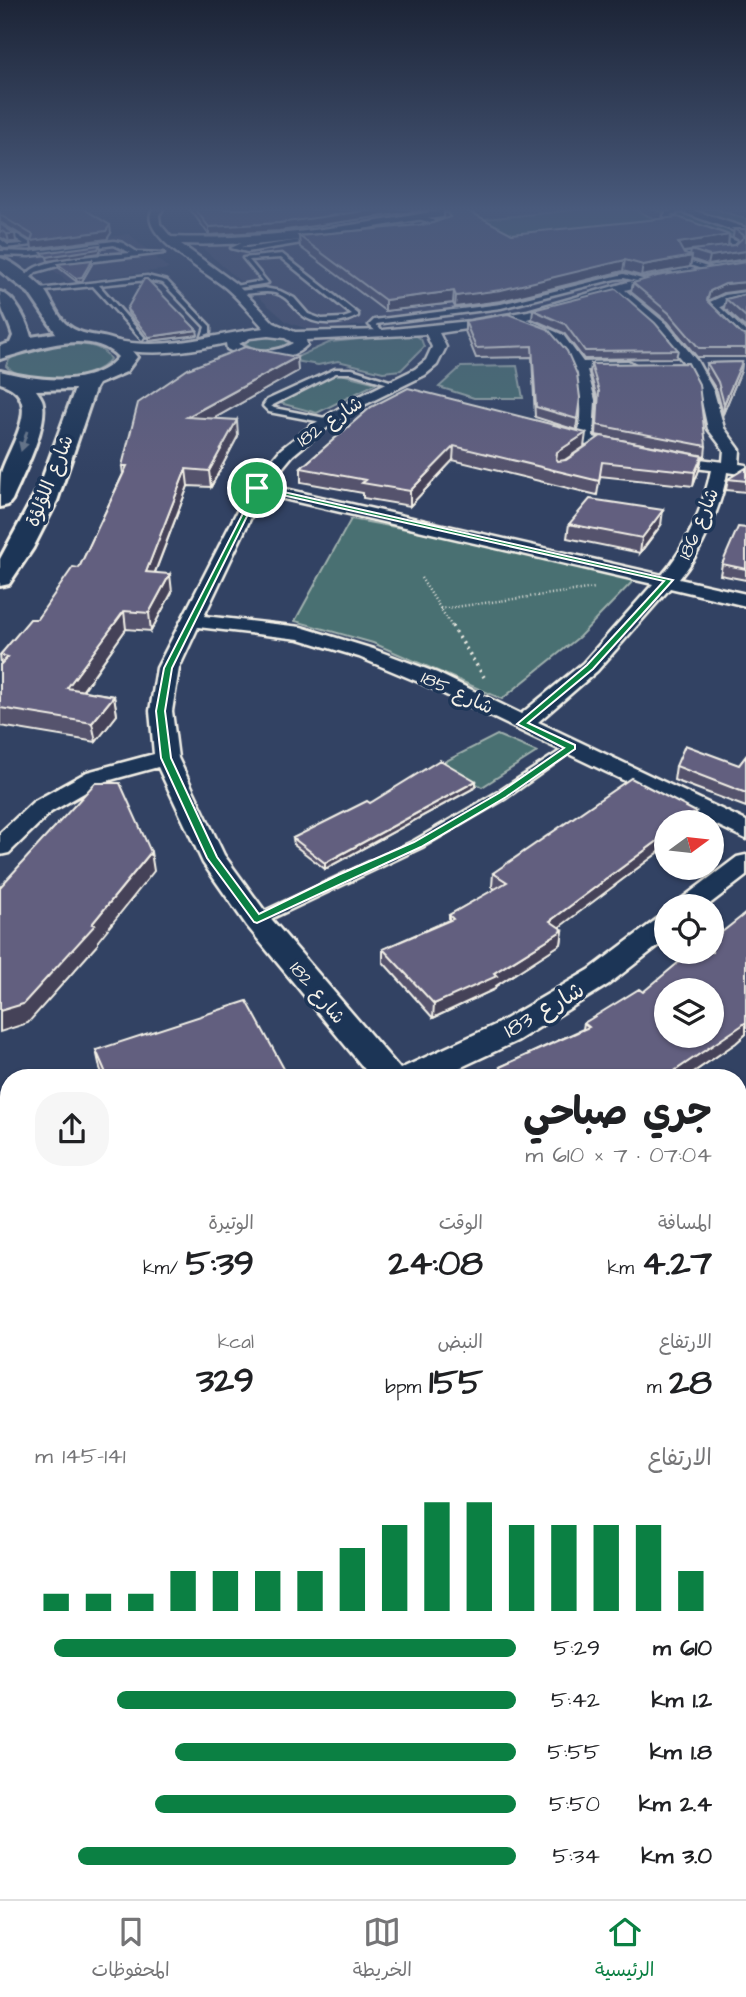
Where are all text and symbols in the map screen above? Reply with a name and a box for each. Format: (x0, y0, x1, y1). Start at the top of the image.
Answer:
street label: شارع 182 (292, 390, 368, 454)
street label: شارع اللؤلؤة (19, 431, 81, 531)
one-way arrow (19, 431, 29, 452)
pin (227, 458, 287, 518)
icon: arrive (238, 469, 276, 507)
street label: شارع 186 (672, 484, 726, 564)
street label: شارع 185 (416, 665, 498, 721)
north arrow (654, 810, 724, 880)
map controls (654, 810, 724, 1048)
button: locate (654, 894, 724, 964)
street label: شارع 182 (283, 956, 351, 1030)
street label: شارع 183 (498, 974, 590, 1046)
button: layers (654, 978, 724, 1048)
text: جري صباحي (523, 1087, 712, 1139)
button: share (35, 1092, 109, 1166)
text: 07:04 · 7 × 610 m (525, 1139, 712, 1171)
text: الوتيرة (208, 1210, 254, 1237)
text: الوقت (439, 1210, 483, 1237)
text: المسافة (658, 1210, 712, 1237)
text: 5:39 (186, 1239, 254, 1288)
text: 24:08 (389, 1239, 483, 1288)
text: 4.27 (642, 1239, 712, 1288)
text: /km (143, 1255, 186, 1282)
text: km (608, 1255, 642, 1282)
text: kcal (218, 1329, 254, 1356)
text: النبض (438, 1329, 483, 1356)
text: الارتفاع (659, 1329, 712, 1356)
text: 329 (196, 1356, 254, 1405)
text: 155 (429, 1358, 483, 1407)
text: 28 (669, 1358, 712, 1407)
text: bpm (385, 1374, 429, 1401)
text: m (647, 1374, 669, 1401)
text: 141–145 m (35, 1440, 126, 1472)
text: الارتفاع (648, 1442, 712, 1474)
text: 5:29 (554, 1632, 600, 1664)
text: 610 m (653, 1632, 712, 1664)
text: 5:42 (551, 1684, 600, 1716)
text: 1.2 km (651, 1684, 712, 1716)
text: 5:55 (547, 1736, 600, 1768)
text: 1.8 km (650, 1736, 712, 1768)
text: 5:50 (549, 1788, 600, 1820)
text: 2.4 km (639, 1788, 712, 1820)
text: 5:34 (553, 1840, 600, 1872)
text: 3.0 km (641, 1840, 712, 1872)
tab: المحفوظات (91, 1913, 170, 1986)
tab: الخريطة (353, 1913, 412, 1986)
tab: الرئيسية (595, 1913, 655, 1986)

